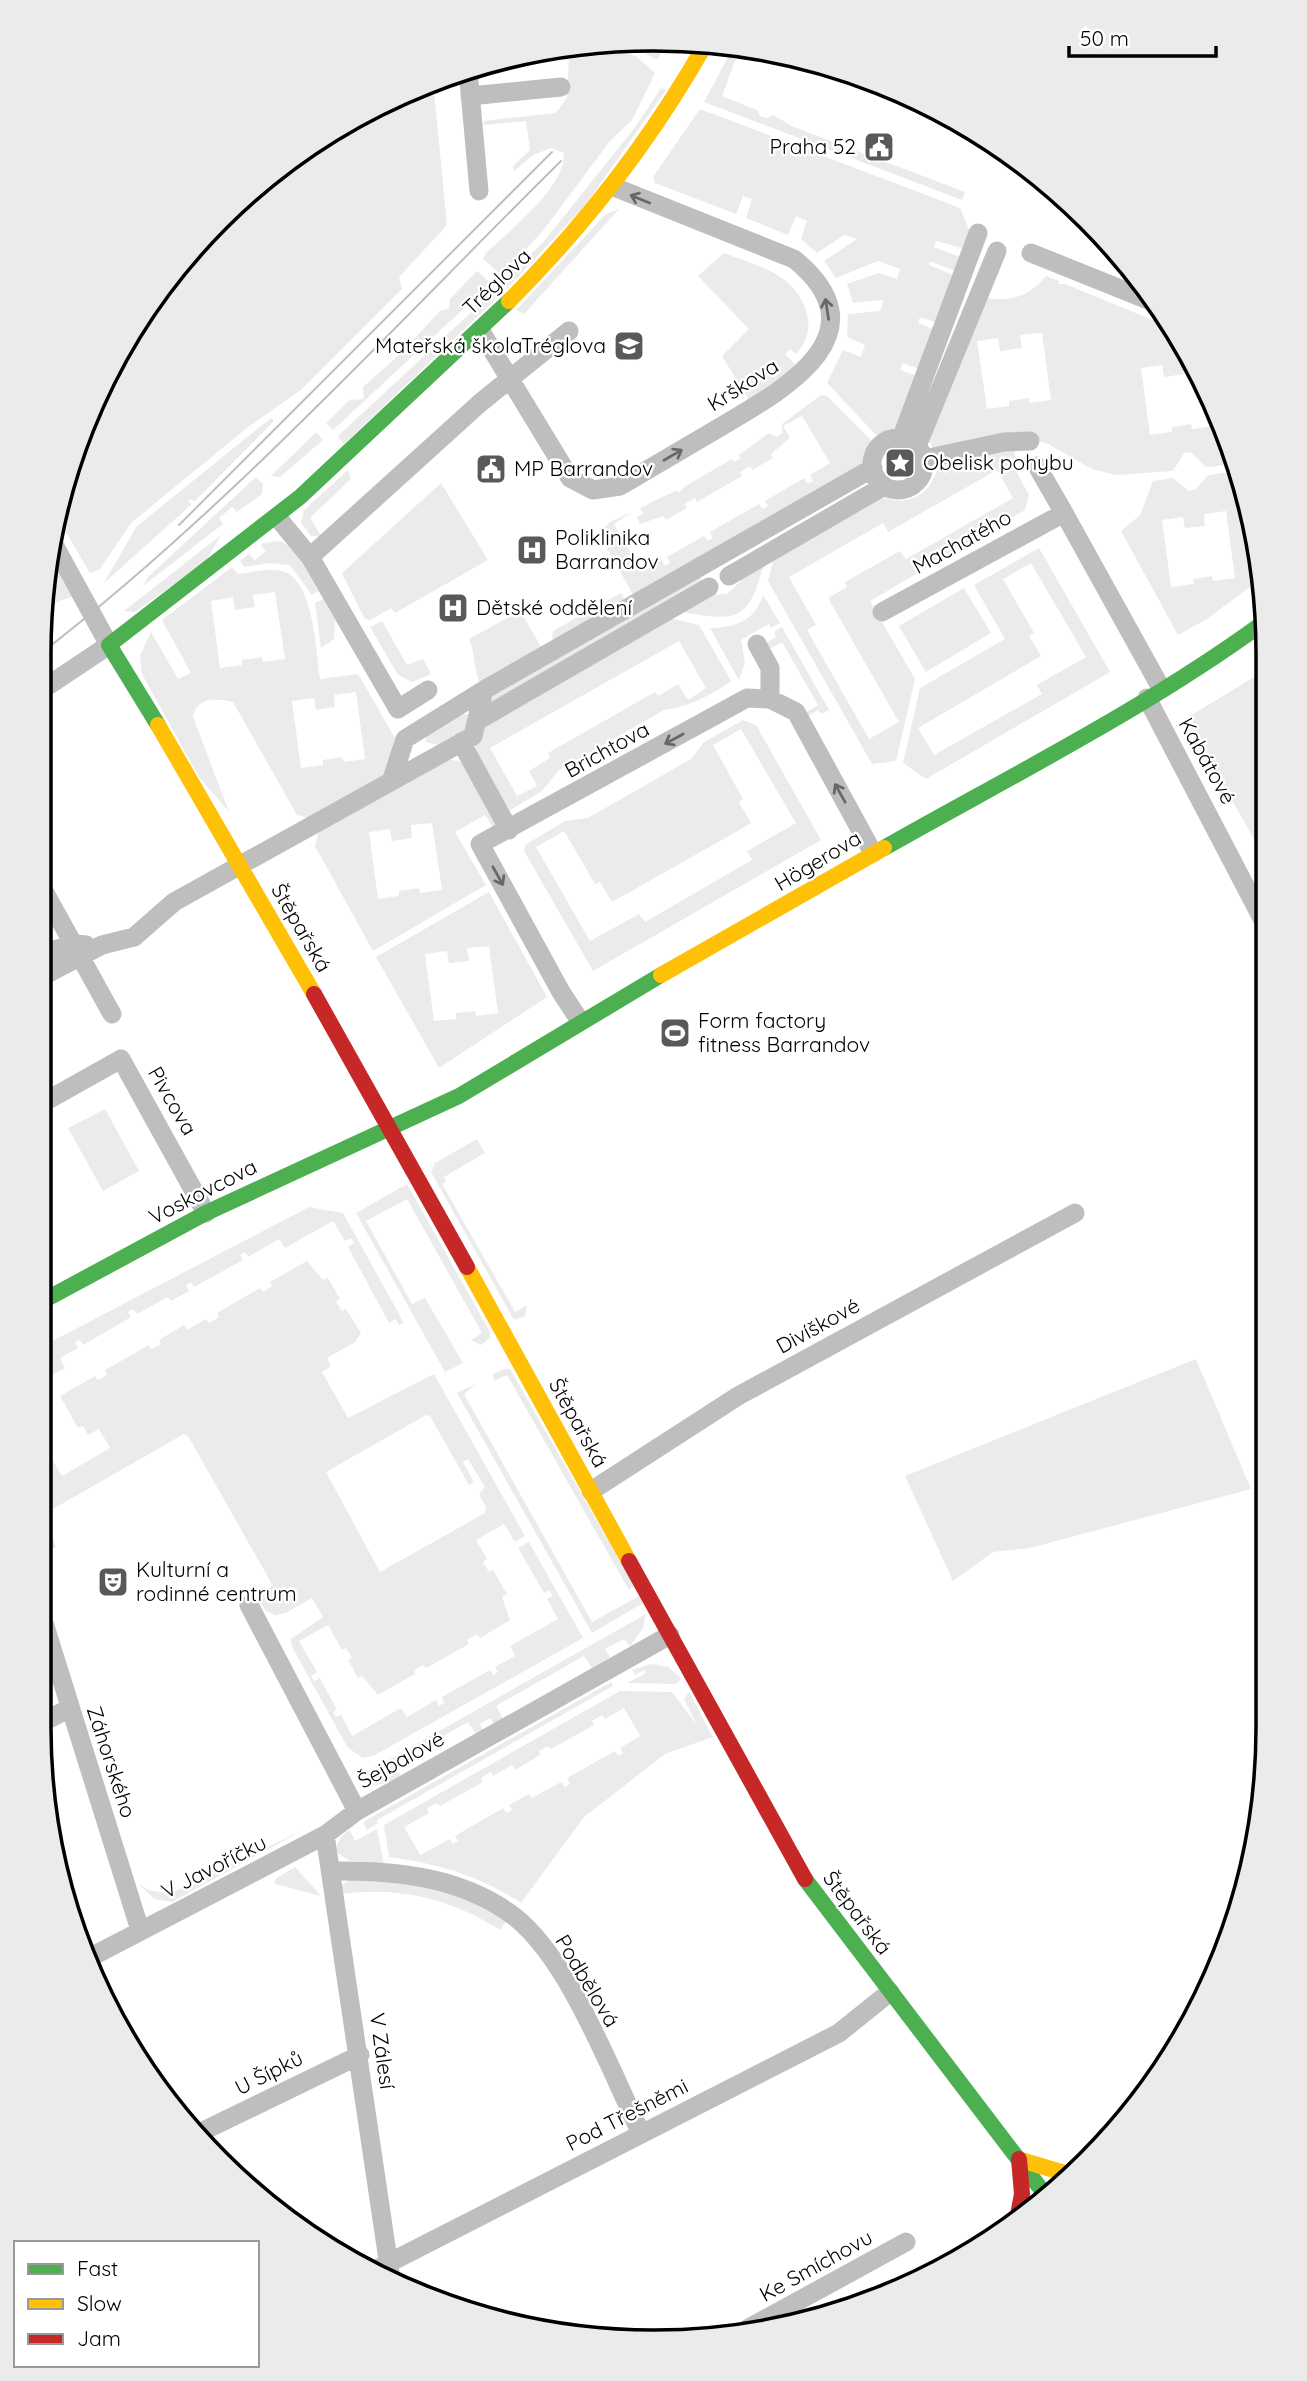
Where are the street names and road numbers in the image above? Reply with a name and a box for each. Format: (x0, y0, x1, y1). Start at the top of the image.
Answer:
street label: Tréglova (457, 242, 536, 320)
street label: Krškova (702, 352, 783, 416)
street label: Machatého (907, 503, 1016, 579)
street label: Kabátové (1174, 713, 1242, 808)
street label: Brichtova (560, 715, 653, 783)
street label: Högerova (769, 824, 865, 896)
street label: Štěpařská (266, 879, 338, 976)
street label: Pivcova (143, 1061, 203, 1140)
street label: Voskovcova (144, 1153, 261, 1229)
street label: Divíškové (771, 1292, 864, 1359)
street label: Štěpařská (544, 1373, 614, 1472)
street label: Záhorského (82, 1702, 142, 1821)
street label: Šejbalové (353, 1725, 448, 1793)
street label: V Javoříčku (157, 1829, 270, 1904)
street label: Štěpařská (818, 1865, 898, 1959)
street label: Podbělová (550, 1930, 626, 2031)
street label: V Zálesí (365, 2011, 401, 2091)
street label: U Šípků (230, 2044, 307, 2100)
street label: Pod Třešněmi (561, 2072, 692, 2156)
street label: Ke Smíchovu (754, 2223, 877, 2307)

